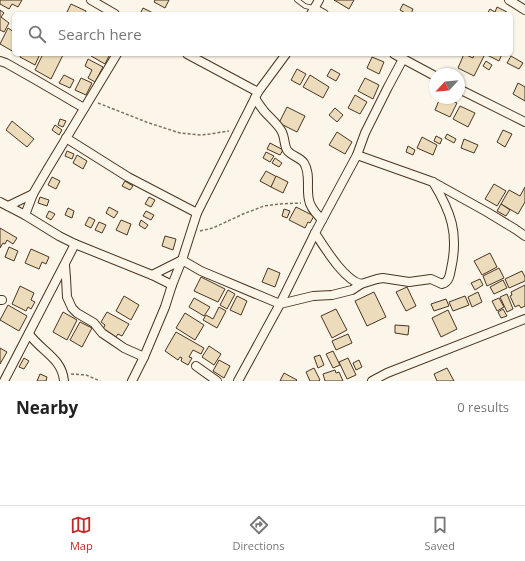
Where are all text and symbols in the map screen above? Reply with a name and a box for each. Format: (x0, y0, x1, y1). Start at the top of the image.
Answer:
search box (12, 12, 513, 56)
icon: search (26, 23, 48, 45)
text: Search here (58, 24, 142, 44)
north arrow (429, 68, 465, 104)
text: Nearby (16, 396, 78, 419)
text: 0 results (457, 398, 509, 416)
tab: Map (70, 514, 93, 553)
tab: Directions (233, 514, 285, 553)
tab: Saved (424, 514, 455, 553)

